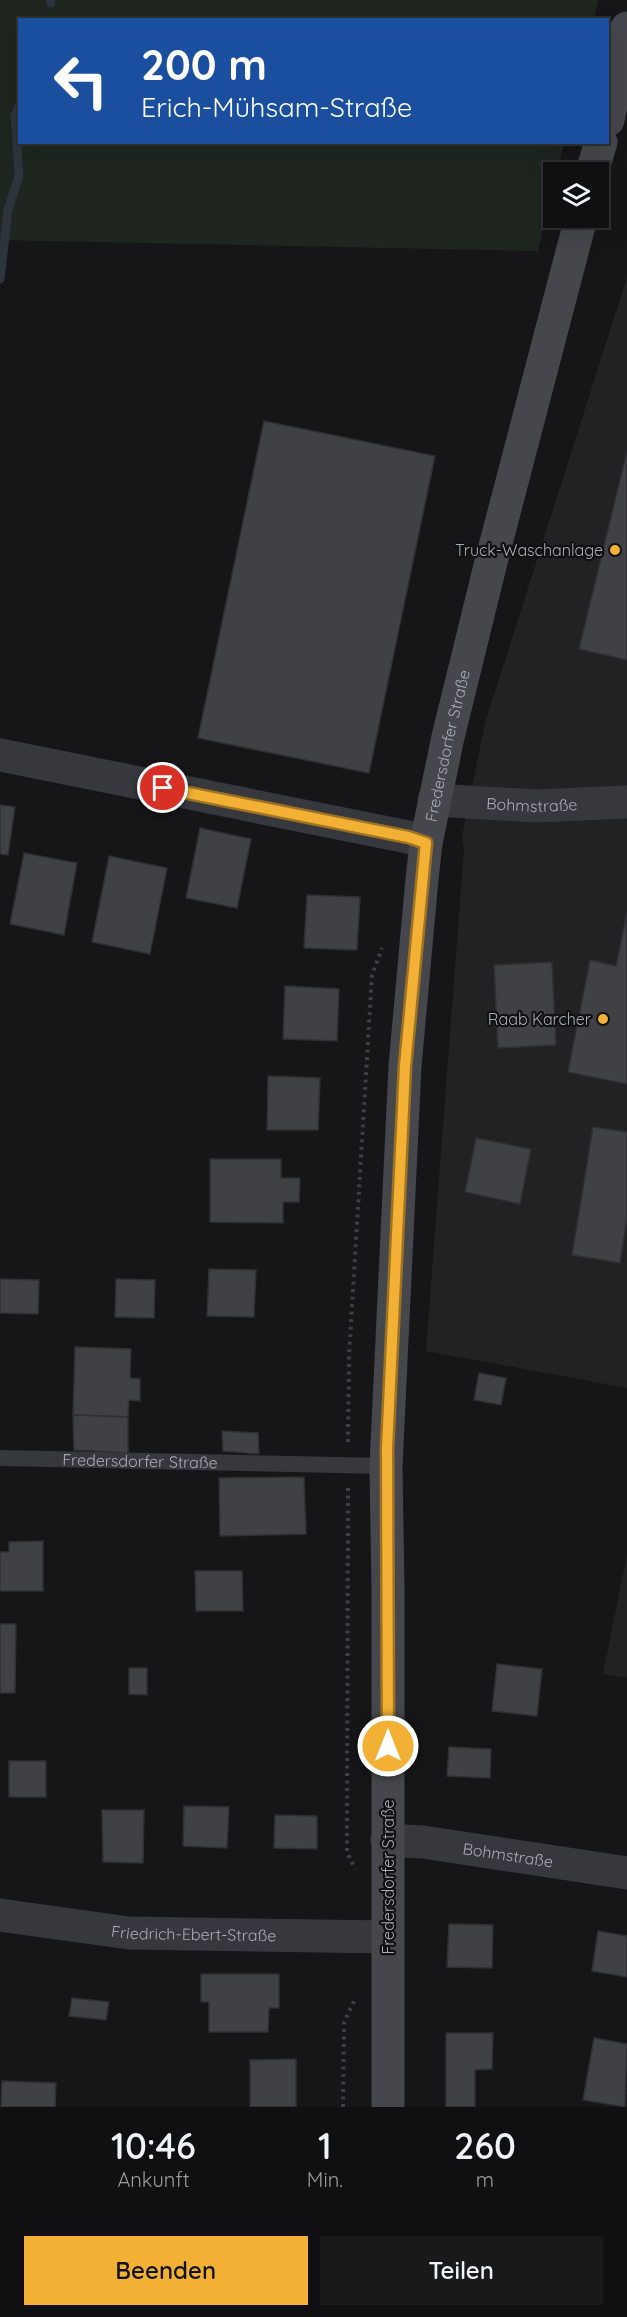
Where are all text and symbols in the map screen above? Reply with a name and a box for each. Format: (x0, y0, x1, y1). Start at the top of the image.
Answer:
text: 200 m (141, 38, 267, 91)
icon: left (42, 42, 120, 120)
text: Erich-Mühsam-Straße (141, 90, 412, 124)
map controls (543, 162, 609, 228)
button: layers (543, 162, 609, 228)
place label: Truck-Waschanlage (455, 540, 603, 560)
marker: Truck-Waschanlage (608, 543, 622, 557)
street label: Fredersdorfer Straße (421, 668, 474, 824)
pin (137, 762, 188, 813)
icon: arrive (146, 771, 179, 804)
street label: Bohmstraße (486, 793, 578, 816)
place label: Raab Karcher (488, 1009, 591, 1029)
marker: Raab Karcher (596, 1012, 610, 1026)
street label: Fredersdorfer Straße (62, 1449, 218, 1473)
position arrow (356, 1714, 420, 1778)
street label: Fredersdorfer Straße (378, 1799, 398, 1955)
street label: Bohmstraße (461, 1838, 555, 1872)
street label: Friedrich-Ebert-Straße (110, 1921, 276, 1945)
text: 10:46 (111, 2123, 196, 2168)
text: 1 (318, 2123, 332, 2168)
text: 260 (454, 2123, 516, 2168)
text: Ankunft (117, 2167, 189, 2192)
text: Min. (307, 2167, 343, 2192)
text: m (476, 2167, 494, 2192)
button: Beenden (24, 2236, 308, 2305)
button: Teilen (320, 2236, 603, 2305)

